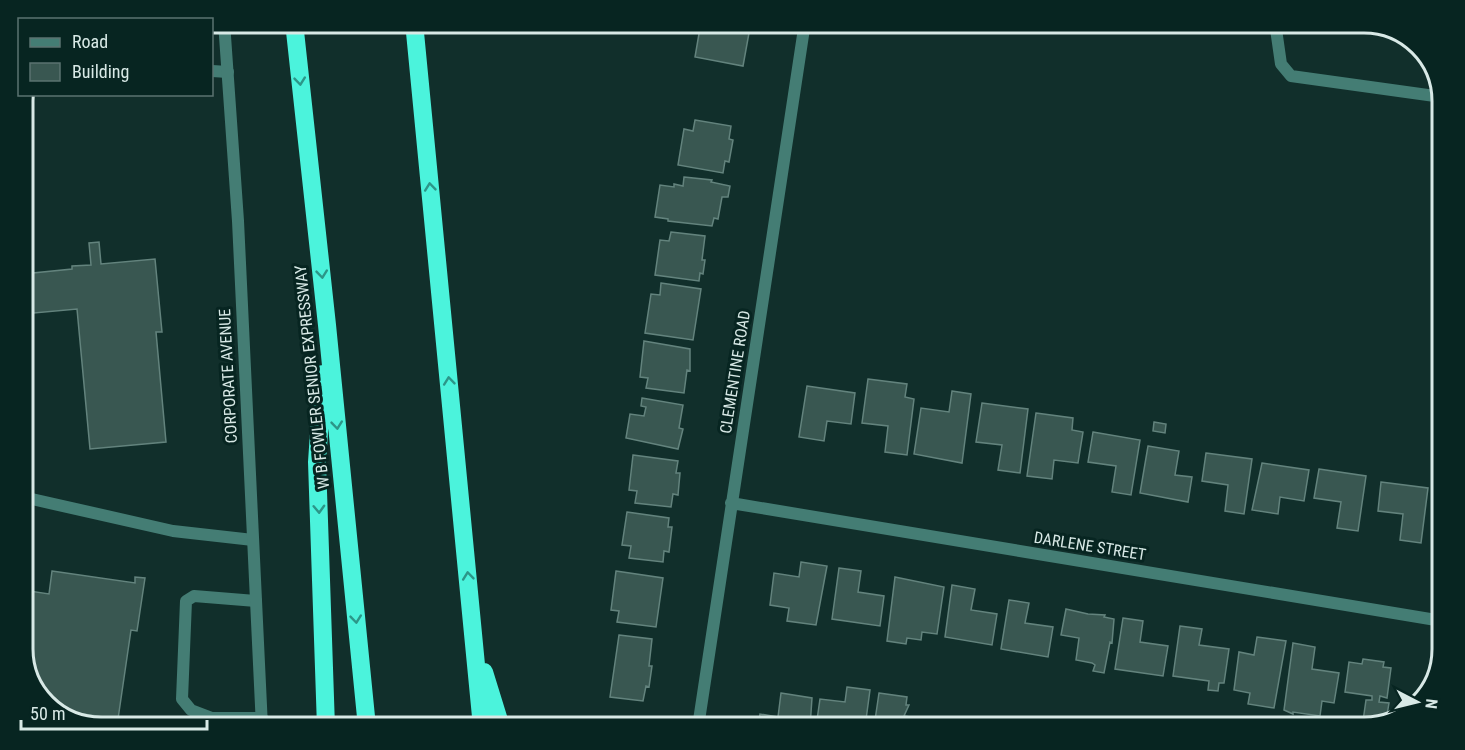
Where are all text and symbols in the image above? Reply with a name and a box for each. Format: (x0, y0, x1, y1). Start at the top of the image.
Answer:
legend (18, 18, 213, 96)
text: Road (72, 31, 108, 52)
text: Building (72, 61, 129, 82)
one-way arrow (293, 76, 306, 85)
one-way arrow (424, 183, 437, 192)
street label: W B FOWLER SENIOR EXPRESSWAY (291, 264, 333, 490)
one-way arrow (315, 270, 327, 279)
street label: CORPORATE AVENUE (215, 308, 241, 444)
street label: CLEMENTINE ROAD (716, 309, 754, 435)
one-way arrow (443, 377, 456, 386)
one-way arrow (330, 420, 343, 429)
one-way arrow (312, 504, 325, 513)
street label: DARLENE STREET (1033, 528, 1147, 564)
one-way arrow (462, 571, 475, 580)
one-way arrow (349, 614, 362, 623)
north arrow (1387, 672, 1447, 732)
scale bar (21, 693, 207, 731)
text: N (1421, 698, 1441, 710)
text: 50 m (30, 703, 65, 724)

